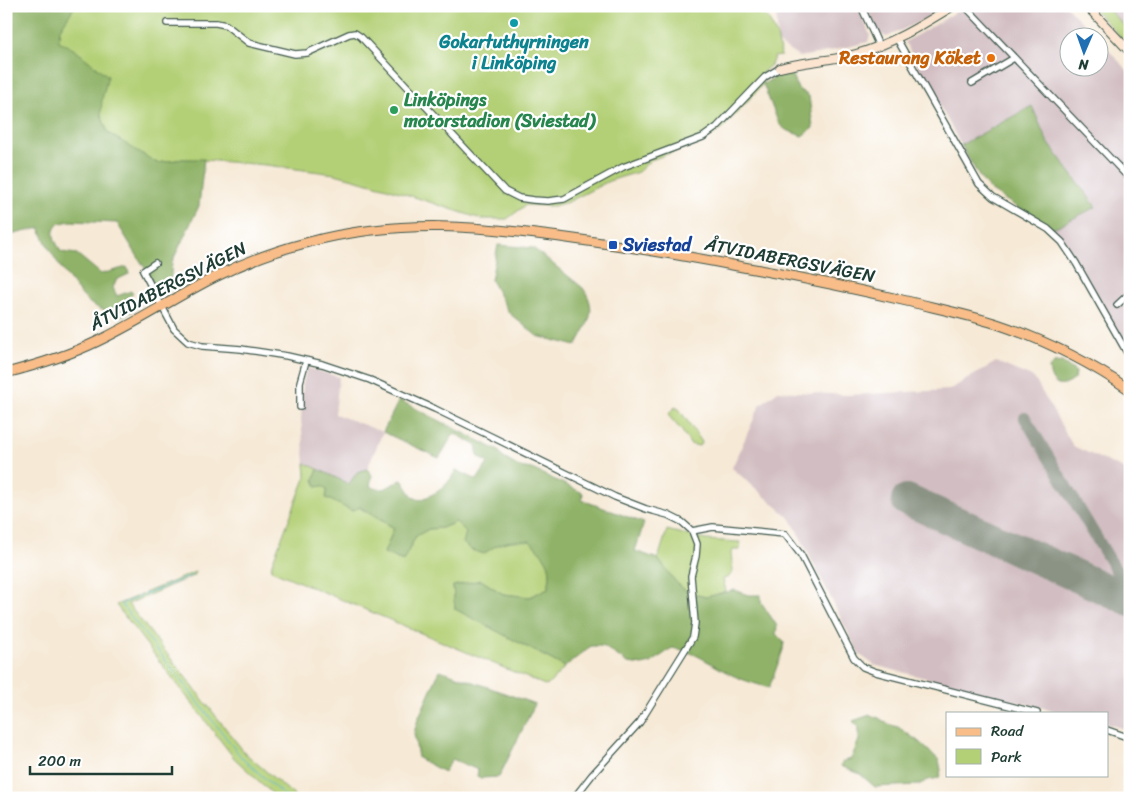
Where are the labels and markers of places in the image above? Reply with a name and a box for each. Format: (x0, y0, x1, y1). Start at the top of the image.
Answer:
marker: Gokartuthyrningen i Linköping (508, 17, 520, 29)
place label: Gokartuthyrningen i Linköping (438, 26, 589, 79)
place label: Restaurang Köket (838, 42, 981, 74)
marker: Restaurang Köket (985, 52, 997, 64)
place label: Linköpings motorstadion (Sviestad) (403, 84, 597, 137)
marker: Linköpings motorstadion (Sviestad) (388, 104, 400, 116)
place label: Sviestad (622, 229, 692, 261)
marker: Sviestad (607, 239, 619, 251)

